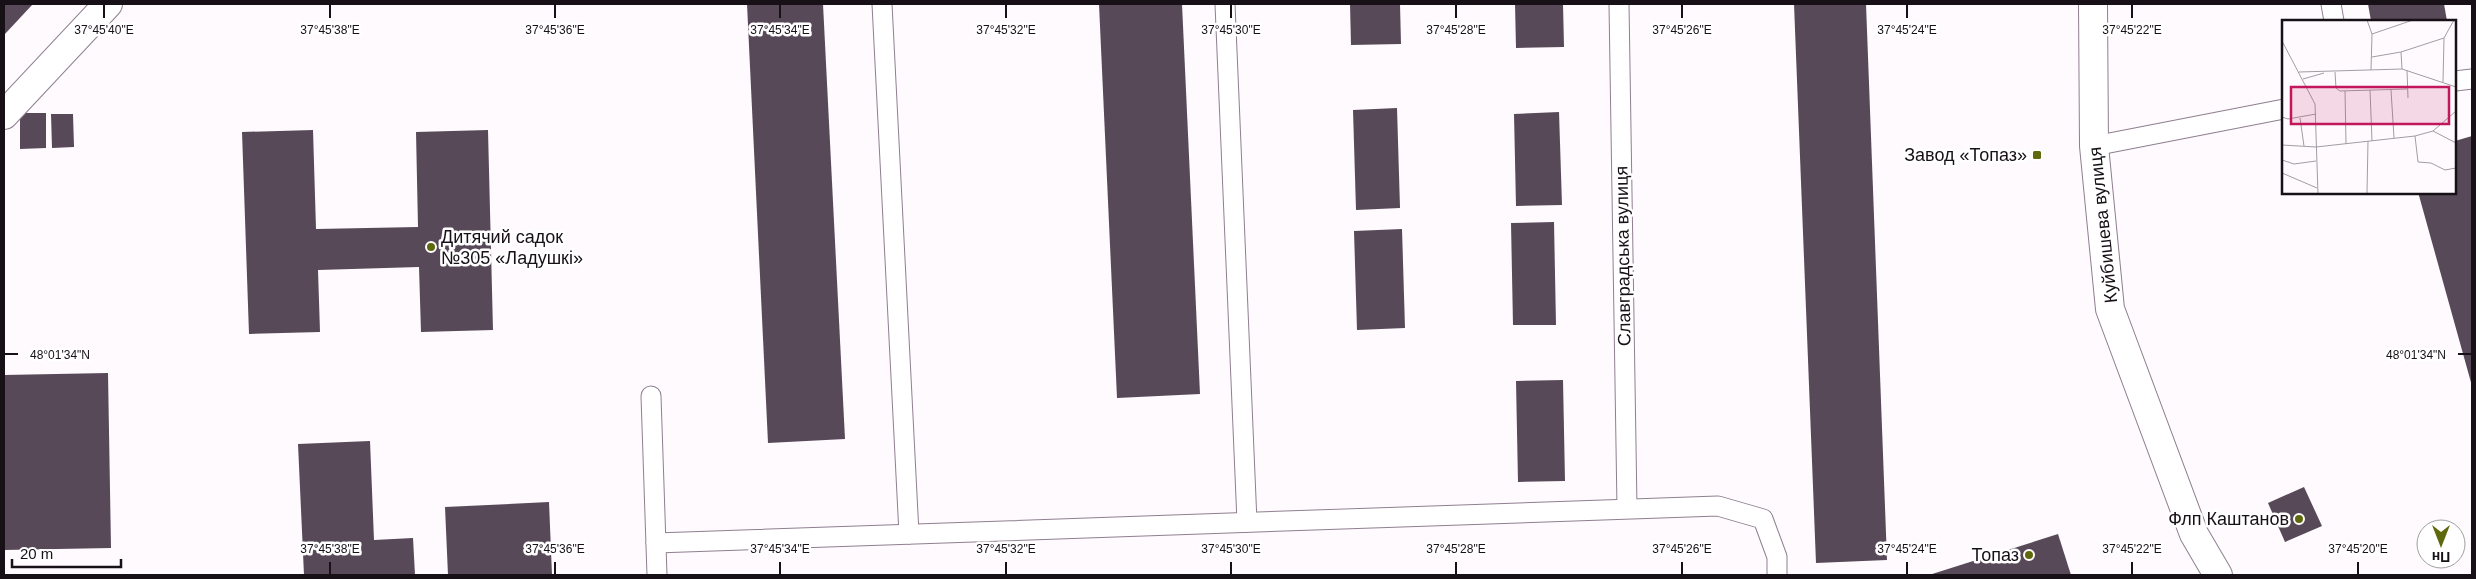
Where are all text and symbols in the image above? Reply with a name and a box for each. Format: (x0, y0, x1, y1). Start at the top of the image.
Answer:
inset map (2282, 20, 2456, 194)
text: 37°45'40"E (74, 23, 134, 37)
text: 37°45'38"E (300, 23, 360, 37)
text: 37°45'36"E (525, 23, 585, 37)
text: 37°45'34"E (750, 23, 810, 37)
text: 37°45'32"E (976, 23, 1036, 37)
text: 37°45'30"E (1201, 23, 1261, 37)
text: 37°45'28"E (1426, 23, 1486, 37)
text: 37°45'26"E (1652, 23, 1712, 37)
text: 37°45'24"E (1877, 23, 1937, 37)
text: 37°45'22"E (2102, 23, 2162, 37)
place label: Завод «Топаз» (1904, 145, 2027, 165)
street label: Куйбишева вулиця (2085, 146, 2121, 304)
marker: Завод «Топаз» (2031, 149, 2043, 161)
street label: Славградська вулиця (1611, 166, 1635, 346)
place label: Дитячий садок №305 «Ладушкі» (441, 227, 583, 268)
marker: Дитячий садок №305 «Ладушкі» (425, 241, 437, 253)
text: 48°01'34"N (30, 348, 90, 362)
text: 48°01'34"N (2386, 348, 2446, 362)
place label: Флп Каштанов (2168, 509, 2289, 529)
marker: Флп Каштанов (2293, 513, 2305, 525)
north arrow (2416, 519, 2466, 569)
scale bar (12, 536, 121, 568)
text: 37°45'38"E (300, 542, 360, 556)
text: 37°45'36"E (525, 542, 585, 556)
text: 37°45'34"E (750, 542, 810, 556)
text: 37°45'32"E (976, 542, 1036, 556)
text: 37°45'30"E (1201, 542, 1261, 556)
text: 37°45'28"E (1426, 542, 1486, 556)
text: 37°45'26"E (1652, 542, 1712, 556)
text: 37°45'24"E (1877, 542, 1937, 556)
text: 37°45'22"E (2102, 542, 2162, 556)
text: 37°45'20"E (2328, 542, 2388, 556)
text: 20 m (20, 545, 53, 562)
place label: Топаз (1972, 545, 2019, 565)
marker: Топаз (2023, 549, 2035, 561)
text: Пн (2432, 549, 2450, 565)

